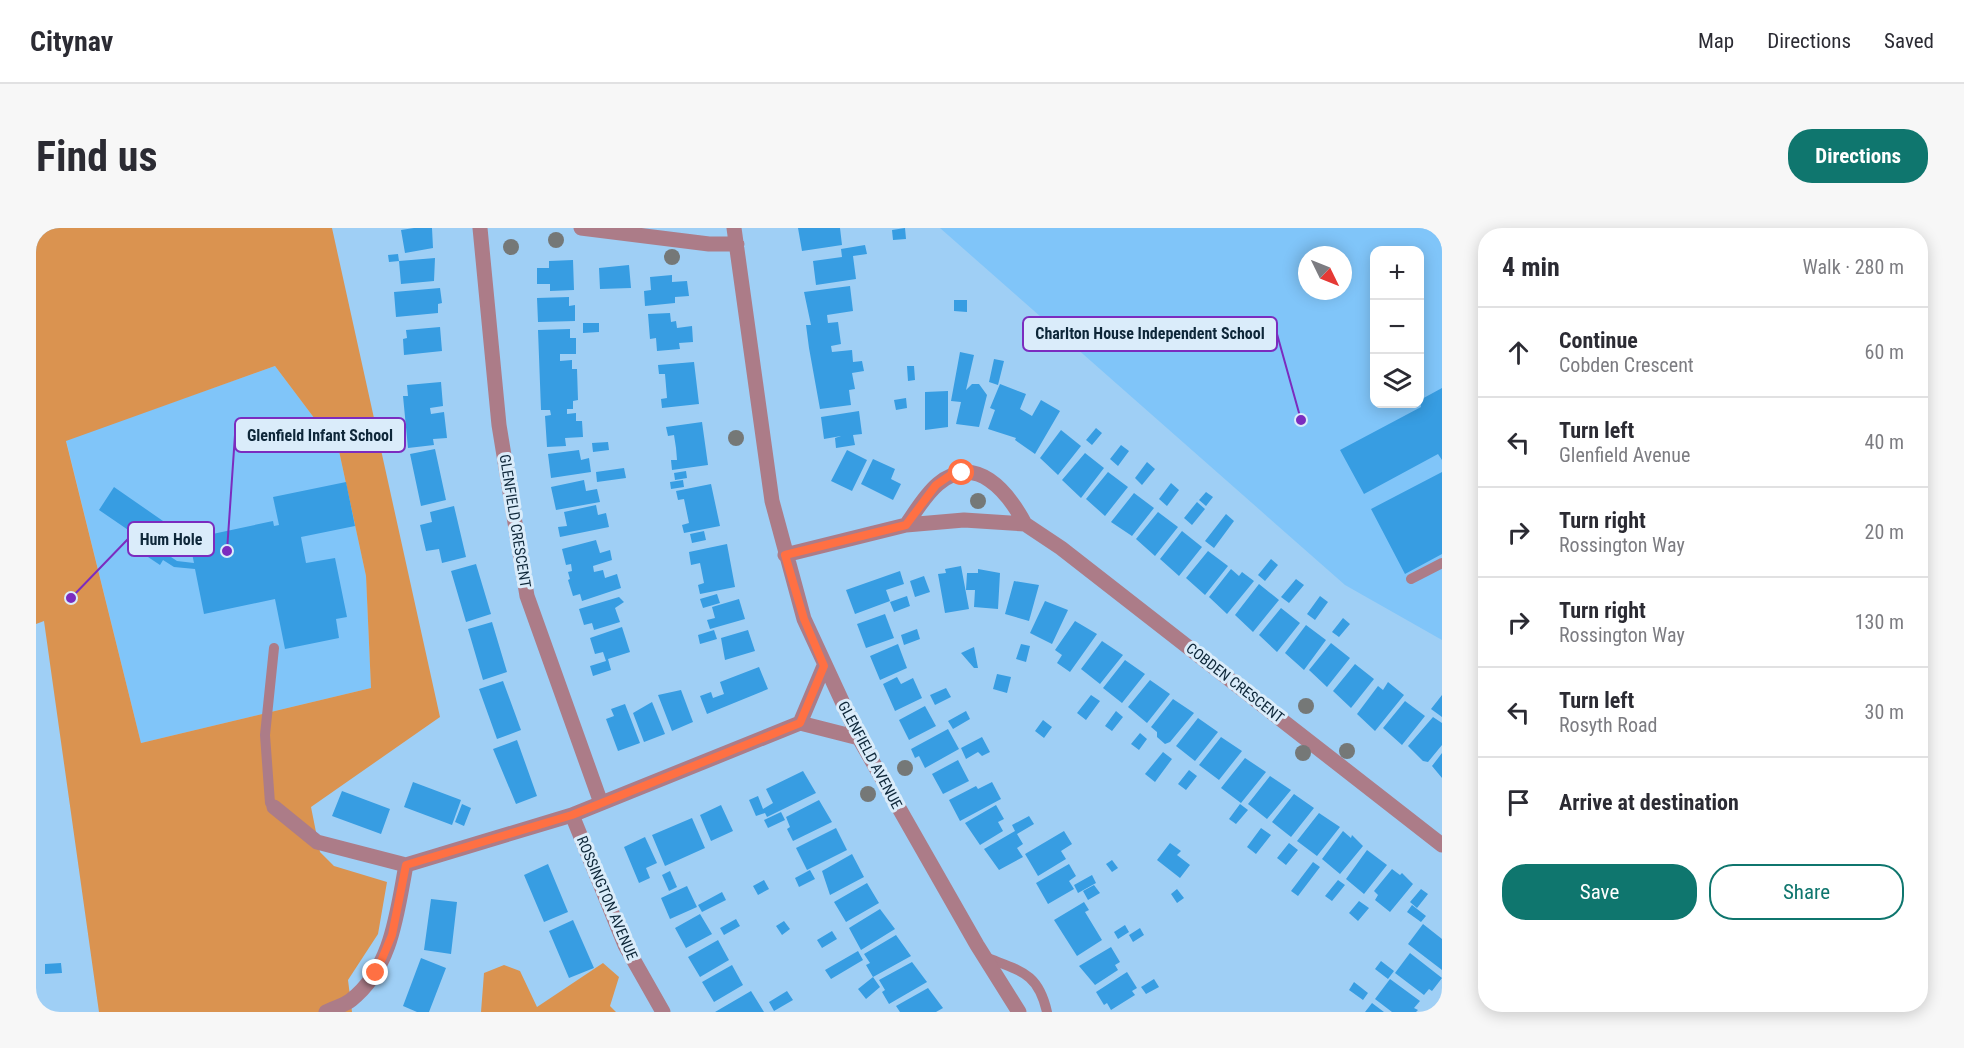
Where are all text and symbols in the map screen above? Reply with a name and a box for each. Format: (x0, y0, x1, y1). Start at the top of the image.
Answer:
text: Citynav (30, 25, 113, 58)
text: Map (1698, 29, 1734, 53)
text: Directions (1767, 29, 1851, 53)
text: Saved (1884, 29, 1934, 53)
button: Directions (1788, 129, 1928, 183)
text: Find us (36, 132, 157, 181)
north arrow (1298, 246, 1352, 300)
map controls (1370, 246, 1424, 408)
button: + (1370, 246, 1424, 300)
text: 4 min (1502, 252, 1560, 282)
text: Walk · 280 m (1803, 255, 1904, 279)
button: − (1370, 300, 1424, 354)
callout: Charlton House Independent School (1023, 317, 1277, 351)
text: Charlton House Independent School (1035, 324, 1265, 343)
text: Continue (1559, 328, 1638, 353)
icon: ahead (1502, 336, 1535, 369)
text: 60 m (1865, 340, 1904, 364)
text: Cobden Crescent (1559, 353, 1694, 377)
button: layers (1370, 354, 1424, 408)
callout: Glenfield Infant School (235, 418, 405, 452)
text: Turn left (1559, 418, 1634, 443)
text: Glenfield Infant School (247, 426, 393, 445)
icon: left (1502, 426, 1535, 459)
text: 40 m (1865, 430, 1904, 454)
text: Glenfield Avenue (1559, 443, 1690, 467)
street label: GLENFIELD CRESCENT (496, 453, 534, 589)
route start (948, 459, 974, 485)
text: Turn right (1559, 508, 1646, 533)
icon: right (1502, 516, 1535, 549)
text: 20 m (1865, 520, 1904, 544)
callout: Hum Hole (128, 522, 214, 556)
text: Hum Hole (140, 530, 203, 549)
text: Rossington Way (1559, 533, 1685, 557)
text: Turn right (1559, 598, 1646, 623)
icon: right (1502, 606, 1535, 639)
text: 130 m (1855, 610, 1904, 634)
text: Rossington Way (1559, 623, 1685, 647)
street label: COBDEN CRESCENT (1183, 639, 1288, 727)
text: Turn left (1559, 688, 1634, 713)
icon: left (1502, 696, 1535, 729)
street label: GLENFIELD AVENUE (834, 698, 906, 812)
text: 30 m (1865, 700, 1904, 724)
text: Rosyth Road (1559, 713, 1657, 737)
icon: arrive (1502, 786, 1535, 819)
text: Arrive at destination (1559, 790, 1739, 815)
street label: ROSSINGTON AVENUE (573, 833, 641, 963)
button: Save (1502, 864, 1697, 920)
button: Share (1709, 864, 1904, 920)
route end (362, 959, 388, 985)

